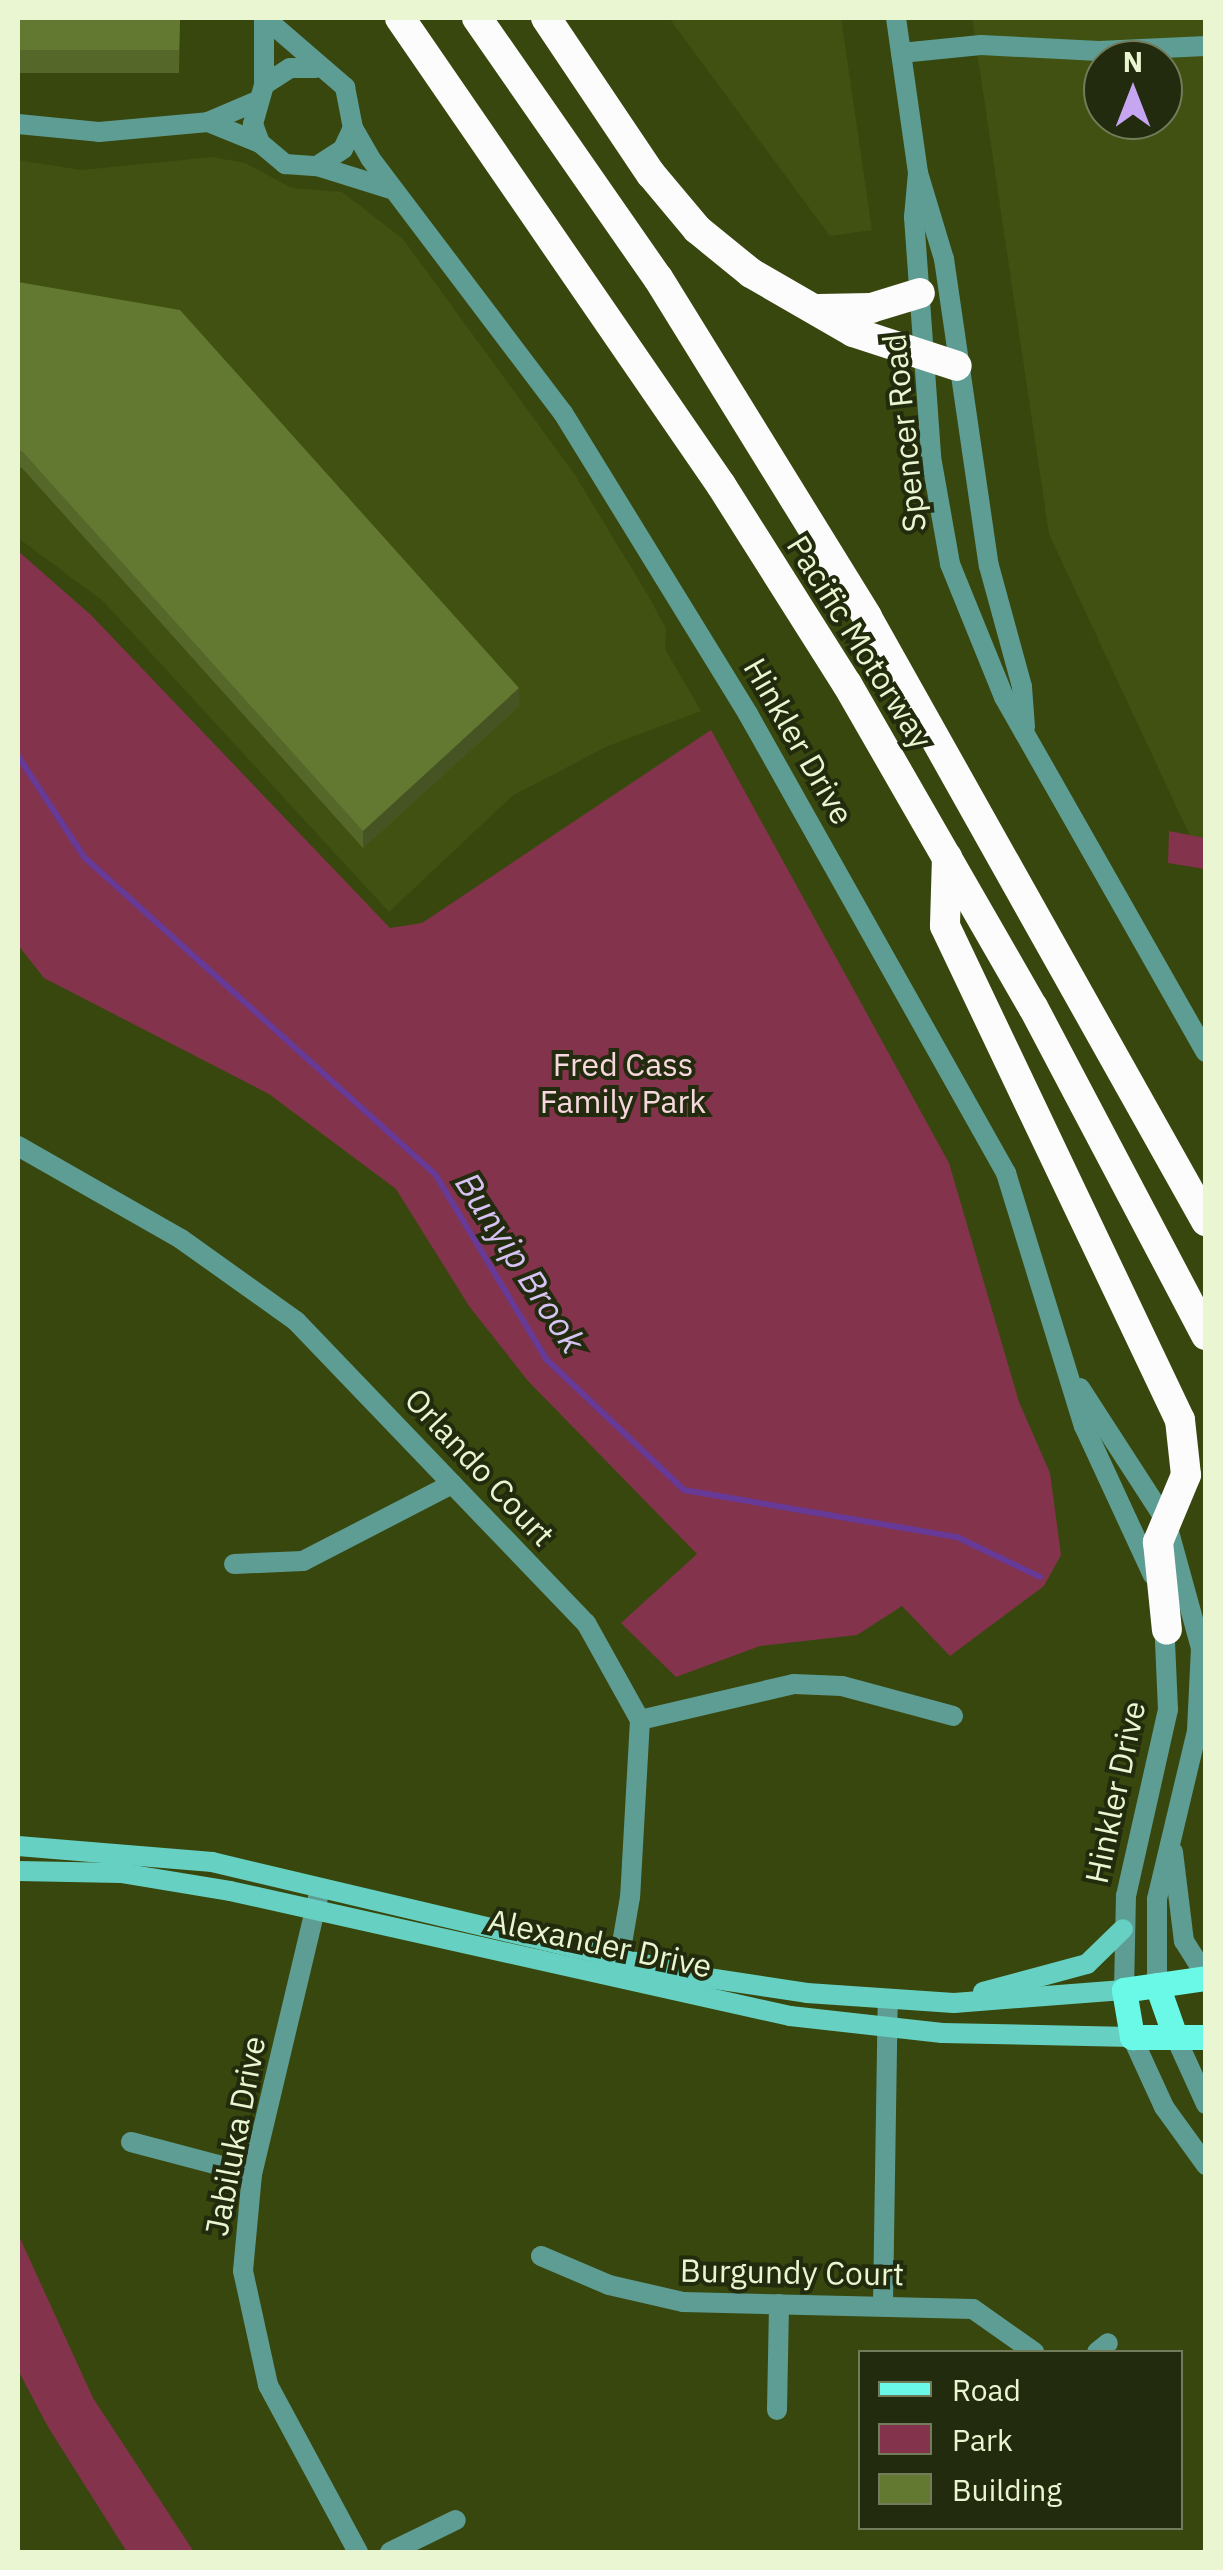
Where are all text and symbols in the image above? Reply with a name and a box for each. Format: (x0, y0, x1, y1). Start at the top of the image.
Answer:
north arrow (1083, 40, 1183, 140)
text: N (1123, 43, 1143, 80)
street label: Spencer Road (874, 332, 934, 534)
street label: Pacific Motorway (779, 528, 941, 756)
street label: Hinkler Drive (736, 651, 862, 831)
park label: Fred Cass Family Park (540, 1046, 706, 1121)
water label: Bunyip Brook (447, 1164, 595, 1360)
street label: Orlando Court (397, 1380, 563, 1554)
street label: Hinkler Drive (1077, 1697, 1153, 1887)
street label: Alexander Drive (485, 1901, 715, 1985)
street label: Jabiluka Drive (197, 2033, 273, 2239)
street label: Burgundy Court (680, 2251, 904, 2293)
legend (858, 2350, 1183, 2530)
text: Road (952, 2370, 1021, 2409)
text: Park (952, 2420, 1013, 2459)
text: Building (952, 2470, 1062, 2509)

